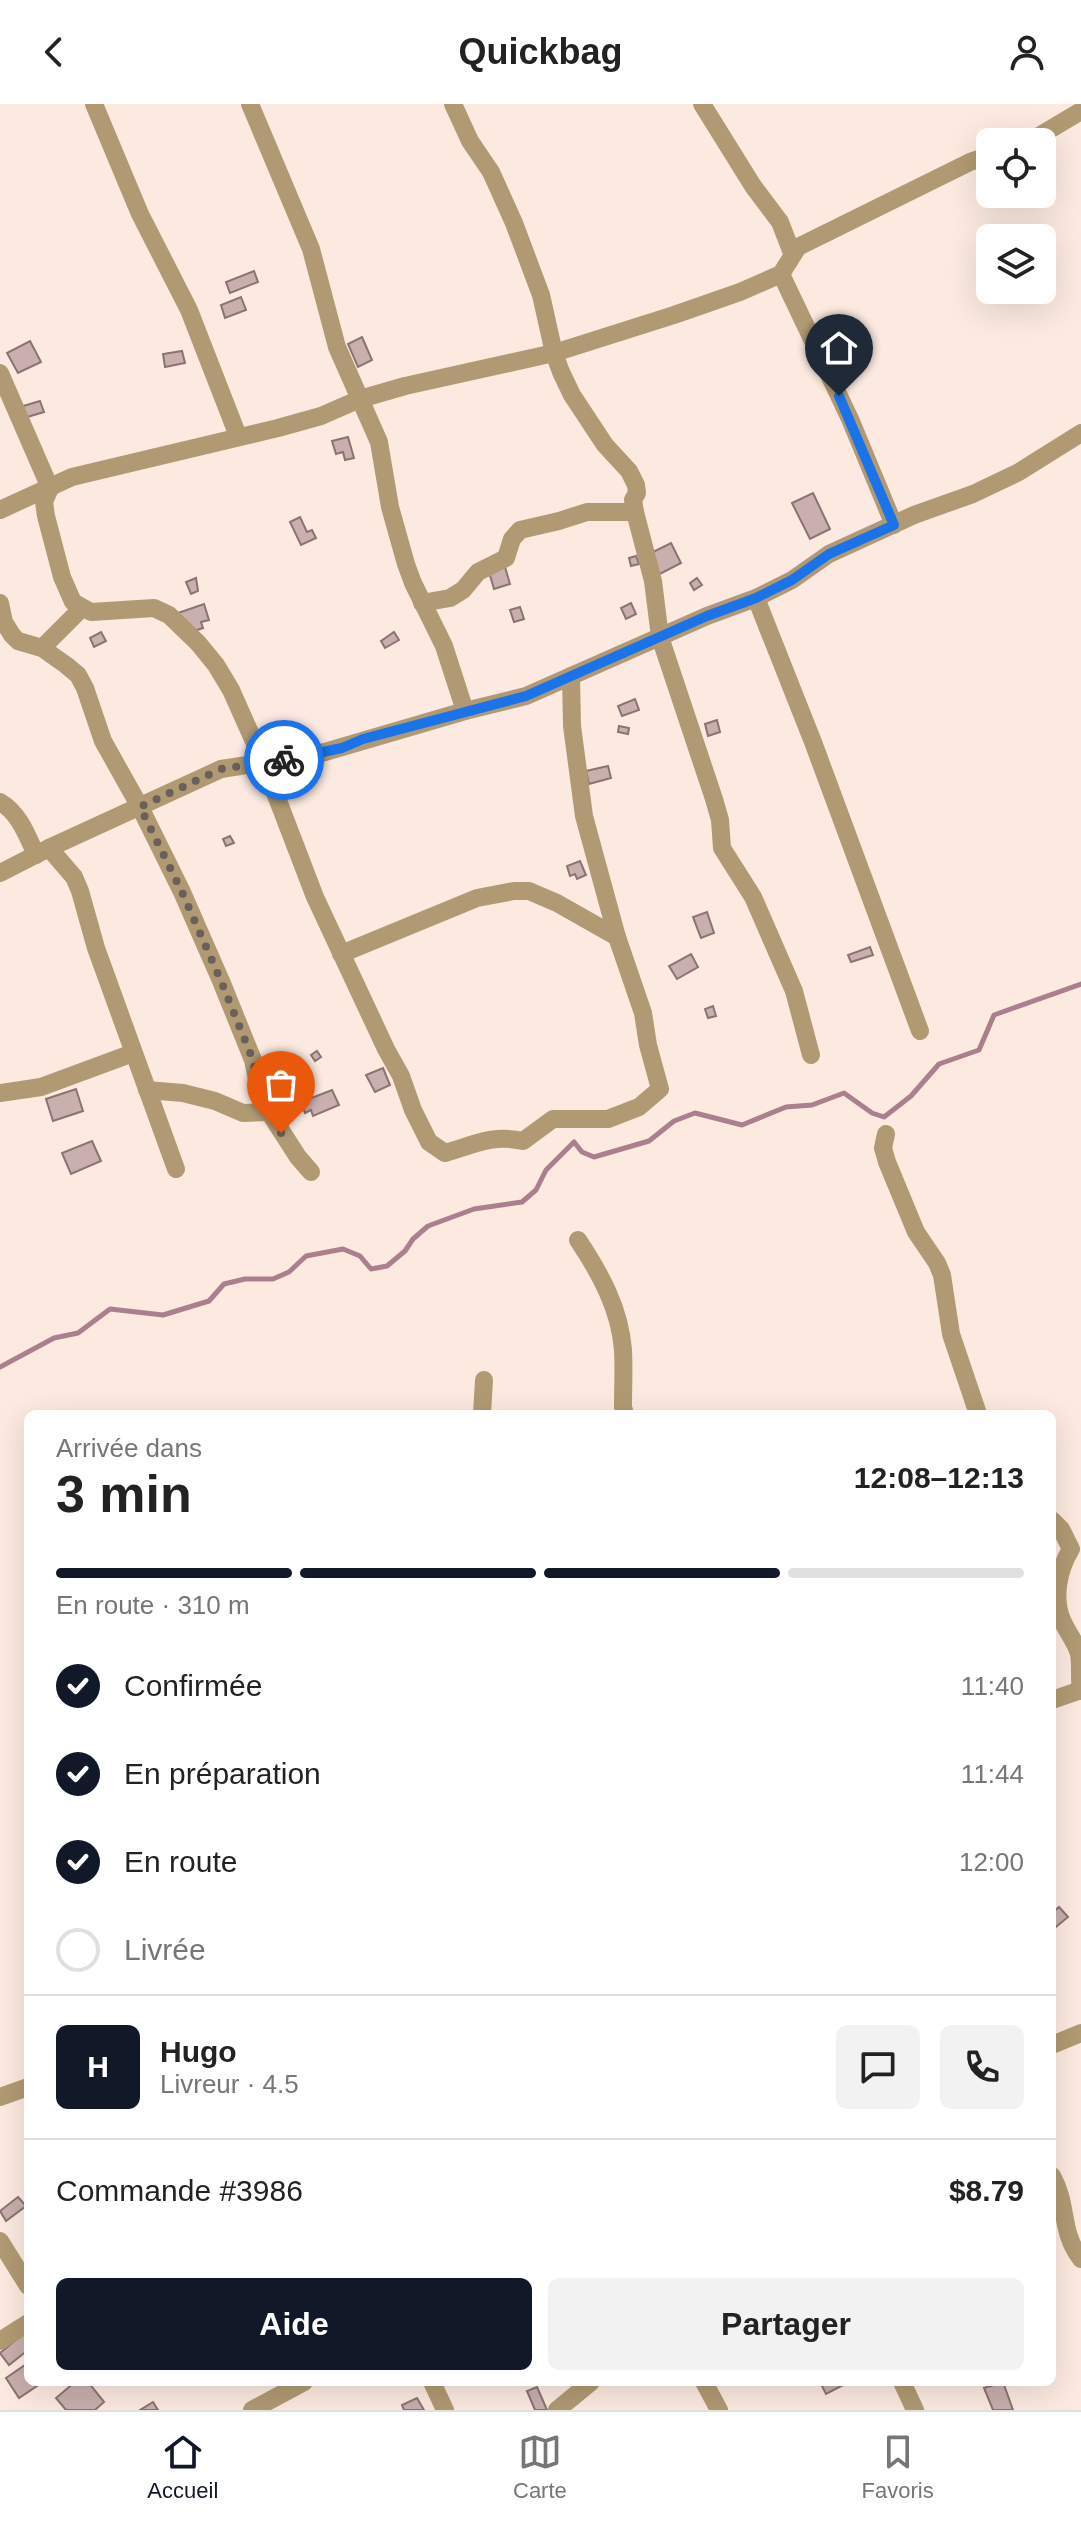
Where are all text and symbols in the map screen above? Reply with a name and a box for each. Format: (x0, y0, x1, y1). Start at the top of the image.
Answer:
icon: back (32, 30, 76, 74)
icon: person (1005, 30, 1049, 74)
text: Quickbag (458, 31, 623, 72)
map controls (976, 128, 1056, 304)
button: locate (976, 128, 1056, 208)
button: layers (976, 224, 1056, 304)
pin (805, 314, 873, 396)
icon: home (817, 326, 861, 370)
courier (244, 720, 324, 800)
icon: bike (262, 738, 306, 782)
pin (247, 1051, 315, 1133)
icon: bag (259, 1063, 303, 1107)
text: Arrivée dans (56, 1433, 202, 1463)
text: 12:08–12:13 (854, 1461, 1024, 1494)
text: 3 min (56, 1465, 192, 1523)
text: En route · 310 m (56, 1590, 250, 1620)
icon: check (56, 1664, 100, 1708)
text: Confirmée (124, 1669, 262, 1702)
text: 11:40 (961, 1671, 1024, 1701)
icon: check (56, 1752, 100, 1796)
text: En préparation (124, 1757, 321, 1790)
text: 11:44 (961, 1759, 1024, 1789)
icon: check (56, 1840, 100, 1884)
text: En route (124, 1845, 237, 1878)
text: 12:00 (959, 1847, 1024, 1877)
text: Livrée (124, 1933, 206, 1966)
button: chat (836, 2025, 920, 2109)
button: phone (940, 2025, 1024, 2109)
text: Hugo (160, 2035, 237, 2068)
text: H (87, 2050, 109, 2083)
text: Livreur · 4.5 (160, 2069, 299, 2099)
text: Commande #3986 (56, 2174, 303, 2207)
text: $8.79 (949, 2174, 1024, 2207)
button: Aide (56, 2278, 532, 2370)
button: Partager (548, 2278, 1024, 2370)
tab: Accueil (147, 2430, 218, 2504)
tab: Carte (513, 2430, 567, 2504)
tab: Favoris (862, 2430, 934, 2504)

